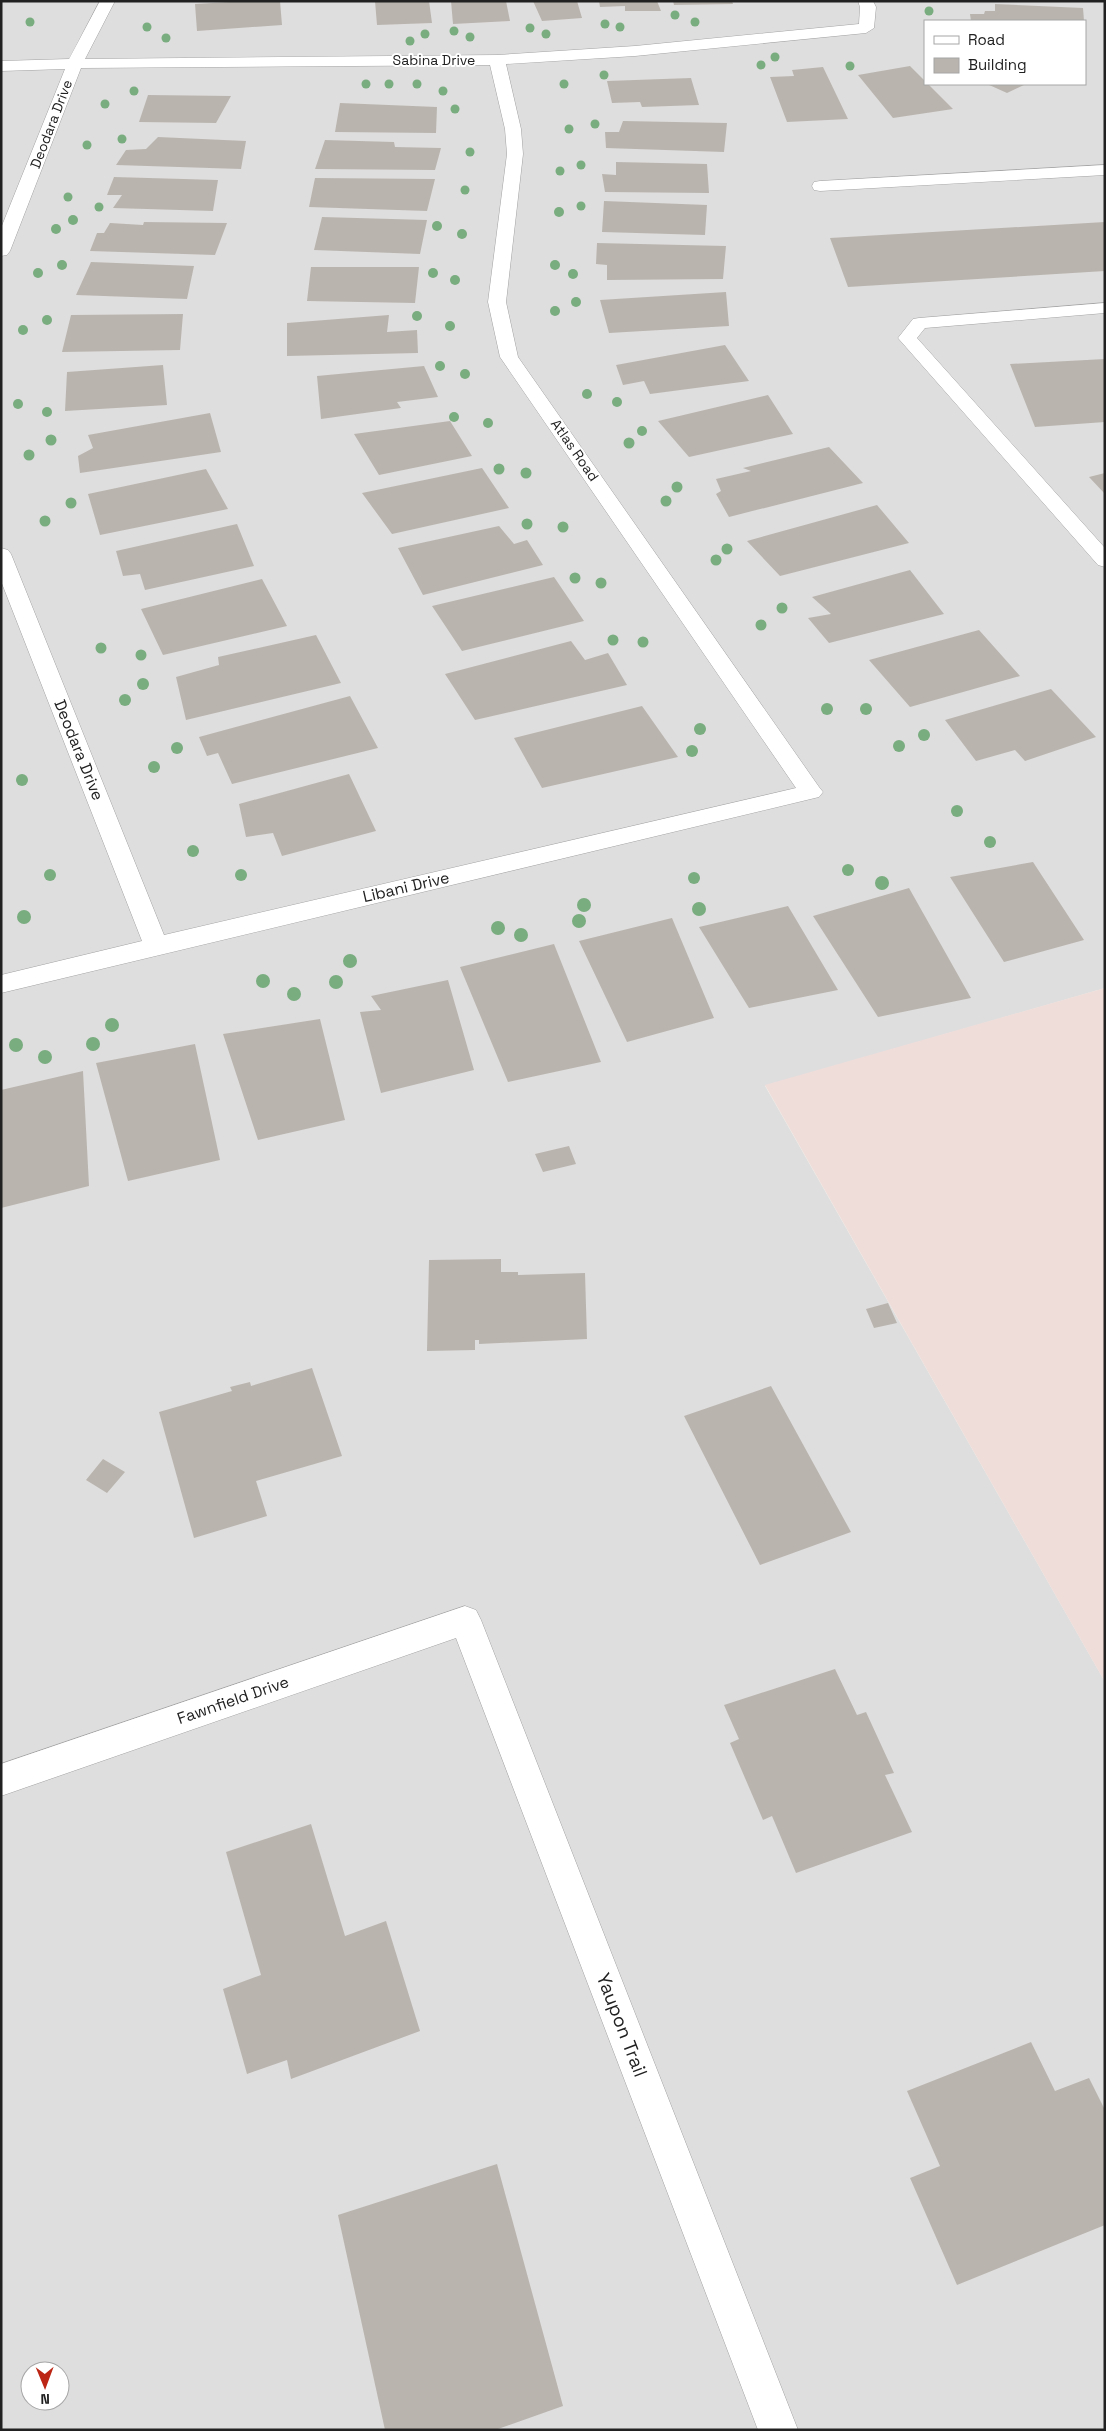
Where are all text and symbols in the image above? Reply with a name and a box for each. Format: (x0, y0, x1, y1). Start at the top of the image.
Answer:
legend (924, 20, 1086, 85)
text: Road (968, 30, 1005, 49)
street label: Sabina Drive (393, 51, 475, 69)
text: Building (968, 55, 1027, 74)
street label: Deodara Drive (26, 77, 76, 171)
street label: Atlas Road (547, 415, 603, 485)
street label: Deodara Drive (49, 697, 109, 803)
street label: Libani Drive (361, 867, 451, 907)
street label: Fawnfield Drive (174, 1671, 292, 1729)
street label: Yaupon Trail (591, 1970, 653, 2080)
north arrow (20, 2361, 70, 2411)
text: N (40, 2390, 50, 2408)

